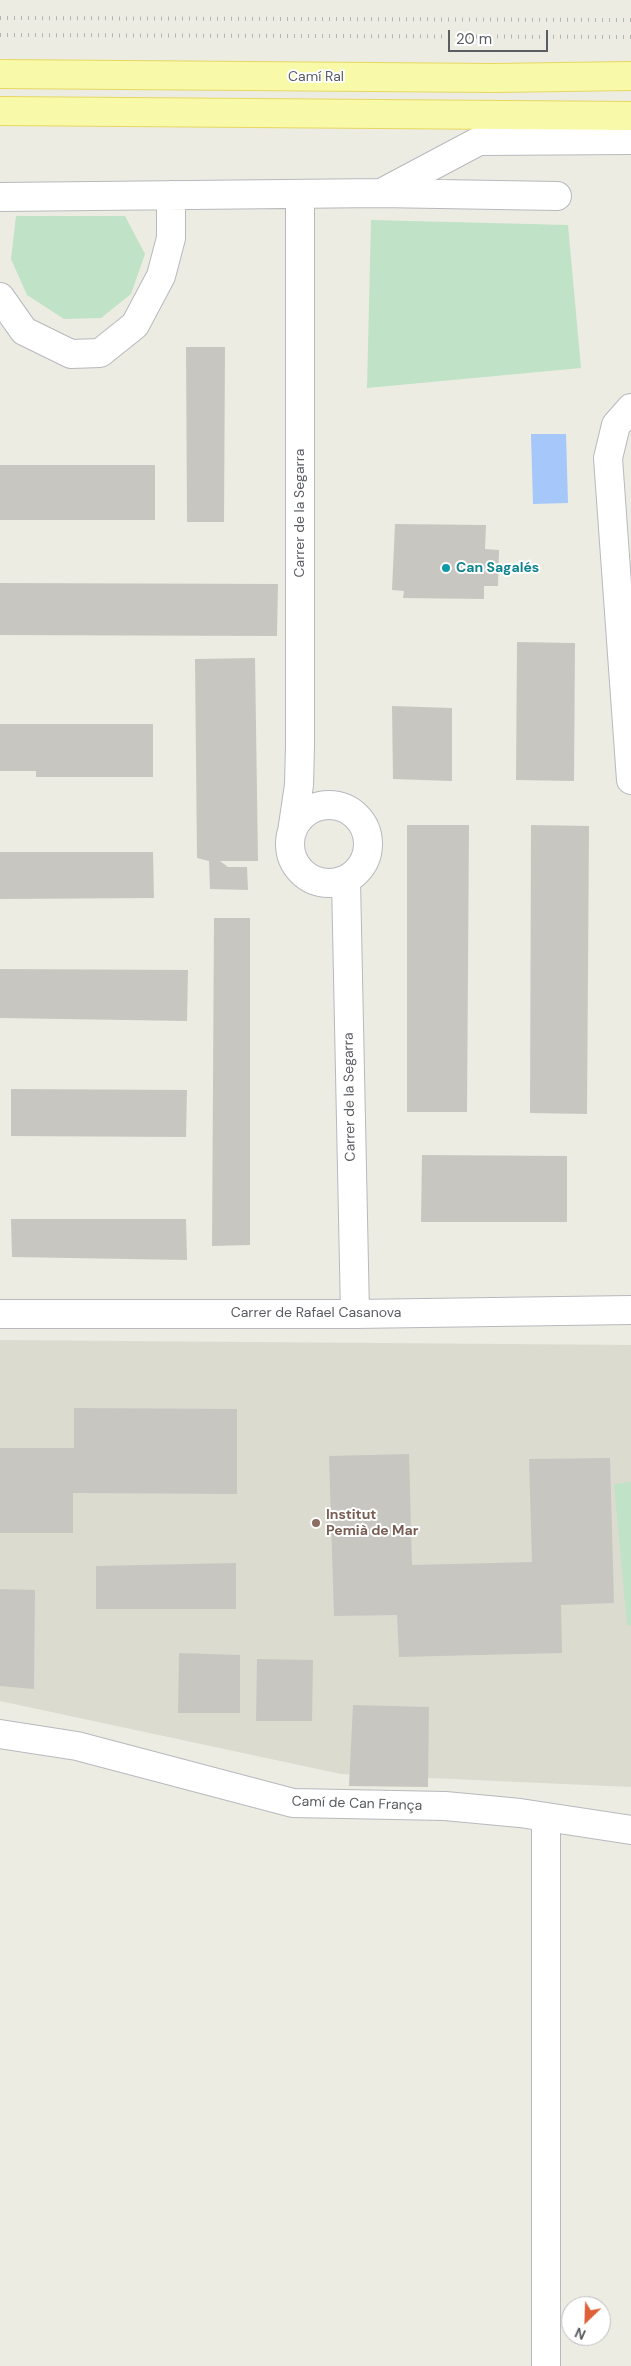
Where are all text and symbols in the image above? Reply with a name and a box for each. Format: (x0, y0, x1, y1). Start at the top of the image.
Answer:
scale bar (451, 20, 551, 52)
text: 20 m (456, 29, 492, 49)
street label: Camí Ral (288, 69, 344, 85)
street label: Carrer de la Segarra (292, 449, 308, 577)
place label: Can Sagalés (456, 560, 539, 576)
marker: Can Sagalés (440, 562, 452, 574)
street label: Carrer de la Segarra (340, 1032, 360, 1162)
street label: Carrer de Rafael Casanova (231, 1305, 401, 1321)
place label: Institut Pemià de Mar (326, 1507, 418, 1540)
marker: Institut Pemià de Mar (310, 1517, 322, 1529)
street label: Camí de Can França (291, 1793, 423, 1815)
north arrow (561, 2296, 611, 2346)
text: N (572, 2323, 589, 2344)

